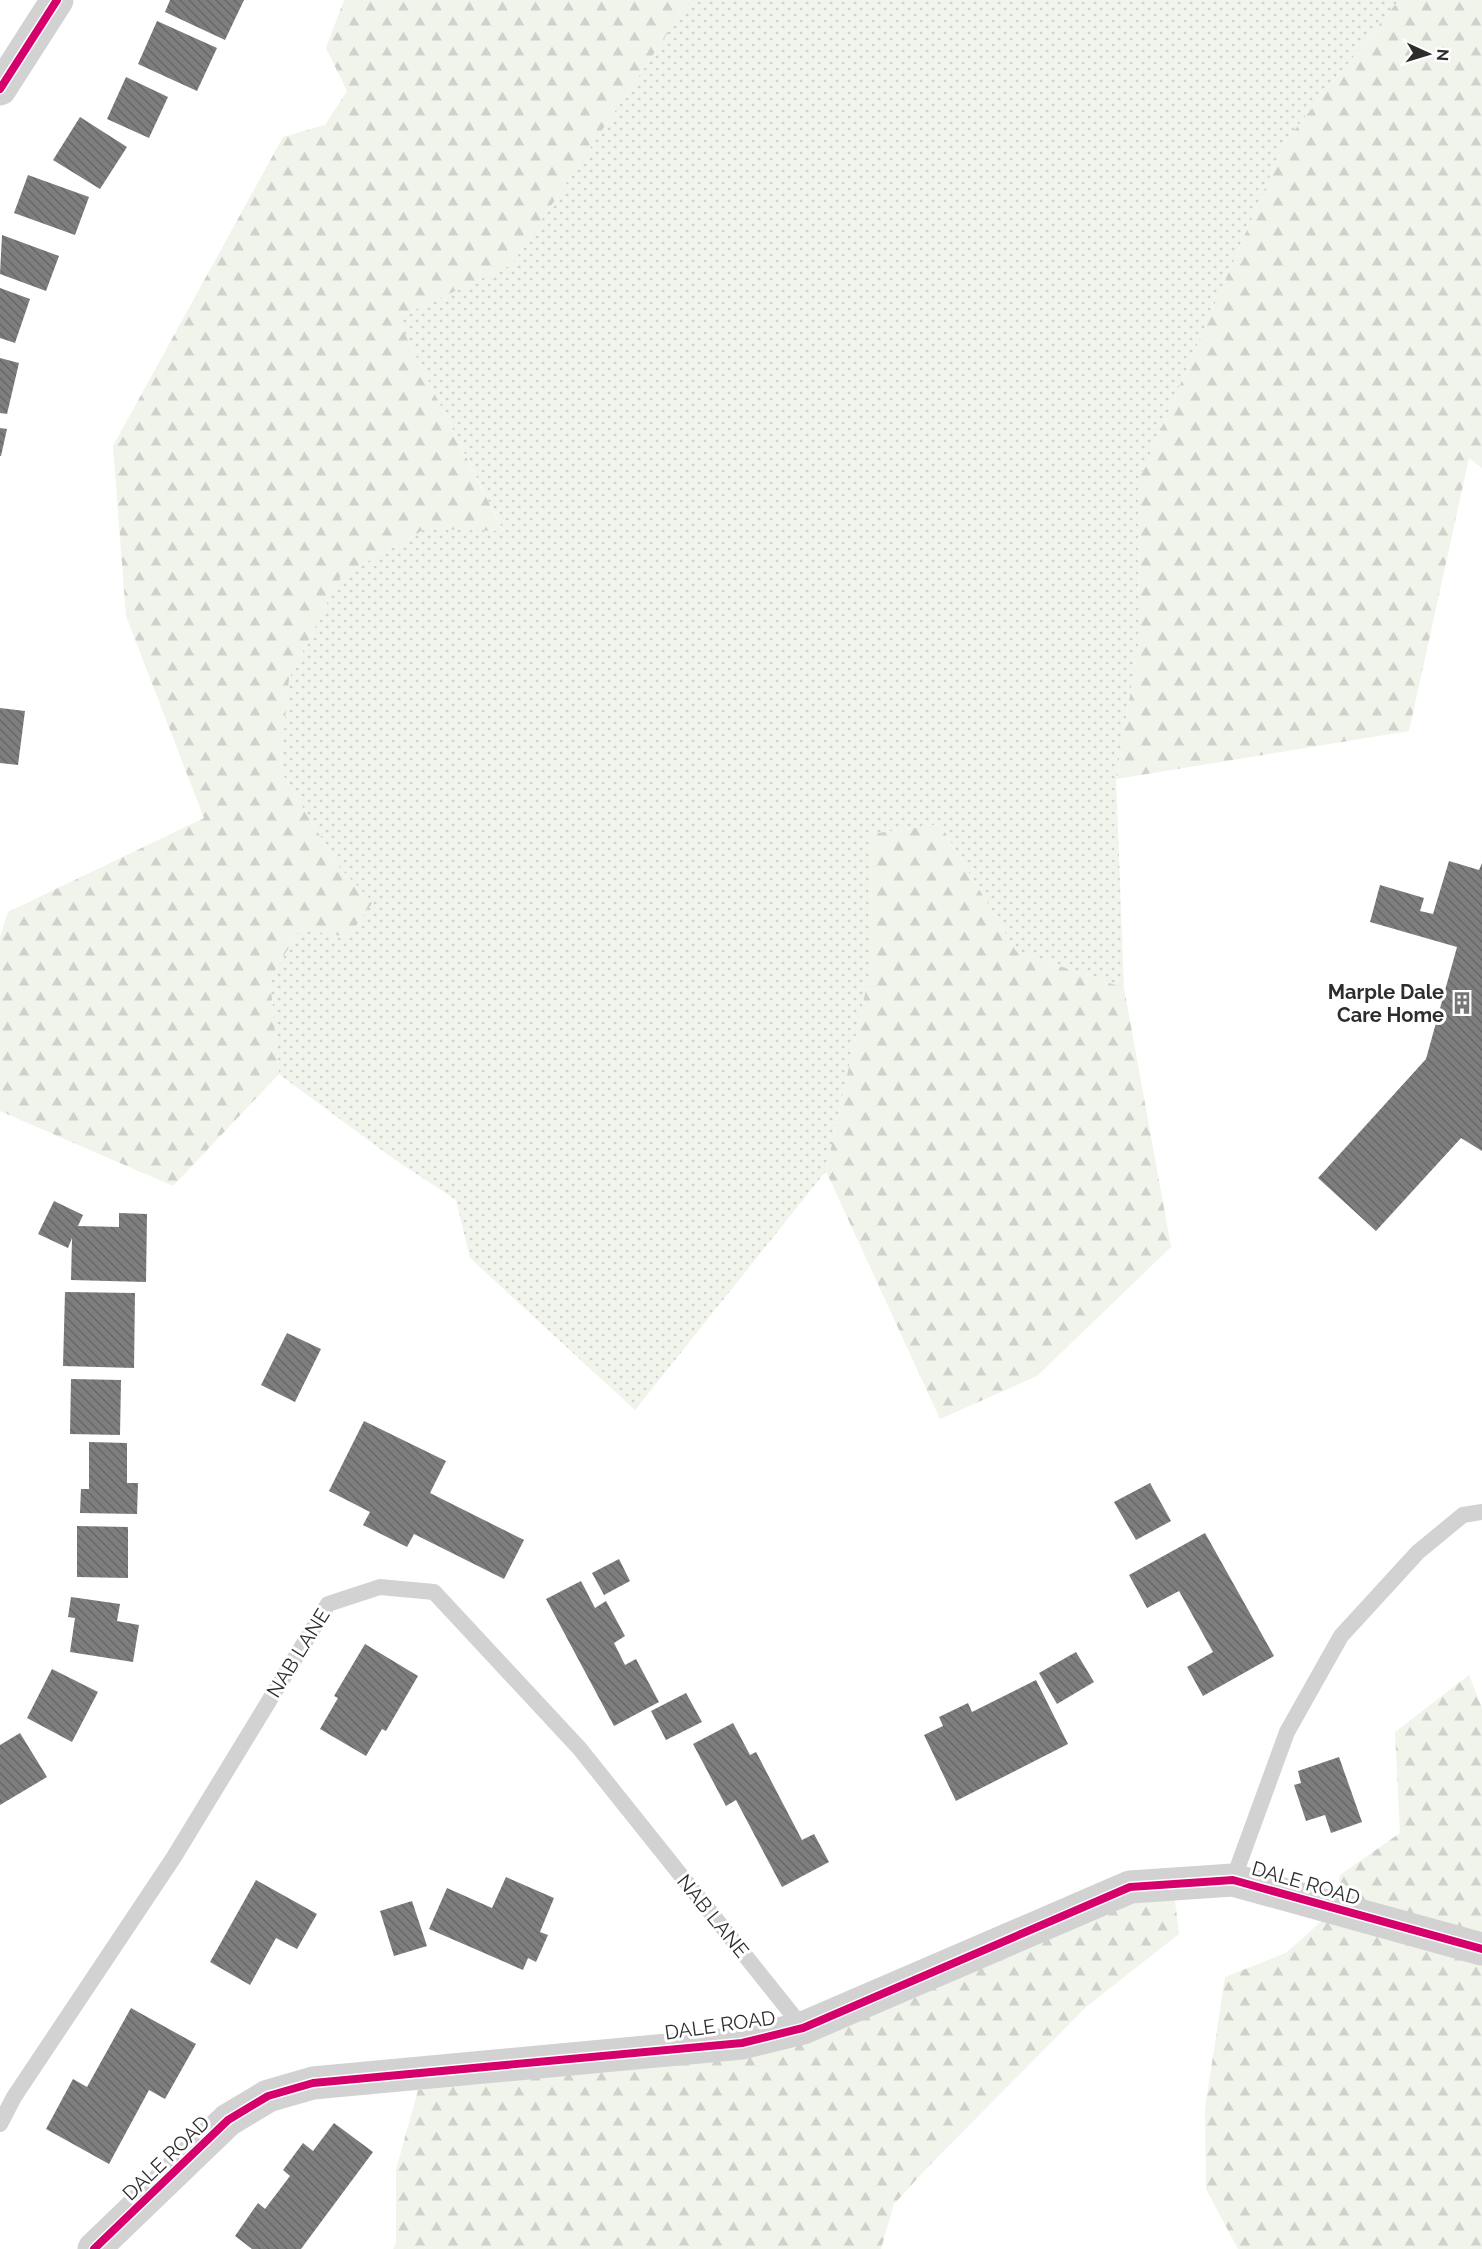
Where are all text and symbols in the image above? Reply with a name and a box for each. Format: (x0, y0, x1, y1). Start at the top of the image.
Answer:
north arrow (1398, 24, 1458, 84)
text: N (1433, 48, 1452, 62)
place label: Marple Dale Care Home (1328, 980, 1444, 1027)
building icon: Marple Dale Care Home (1449, 990, 1475, 1016)
street label: NAB LANE (261, 1604, 335, 1702)
street label: DALE ROAD (1249, 1856, 1363, 1910)
street label: NAB LANE (672, 1870, 754, 1962)
street label: DALE ROAD (663, 2005, 777, 2045)
street label: DALE ROAD (118, 2111, 214, 2205)

